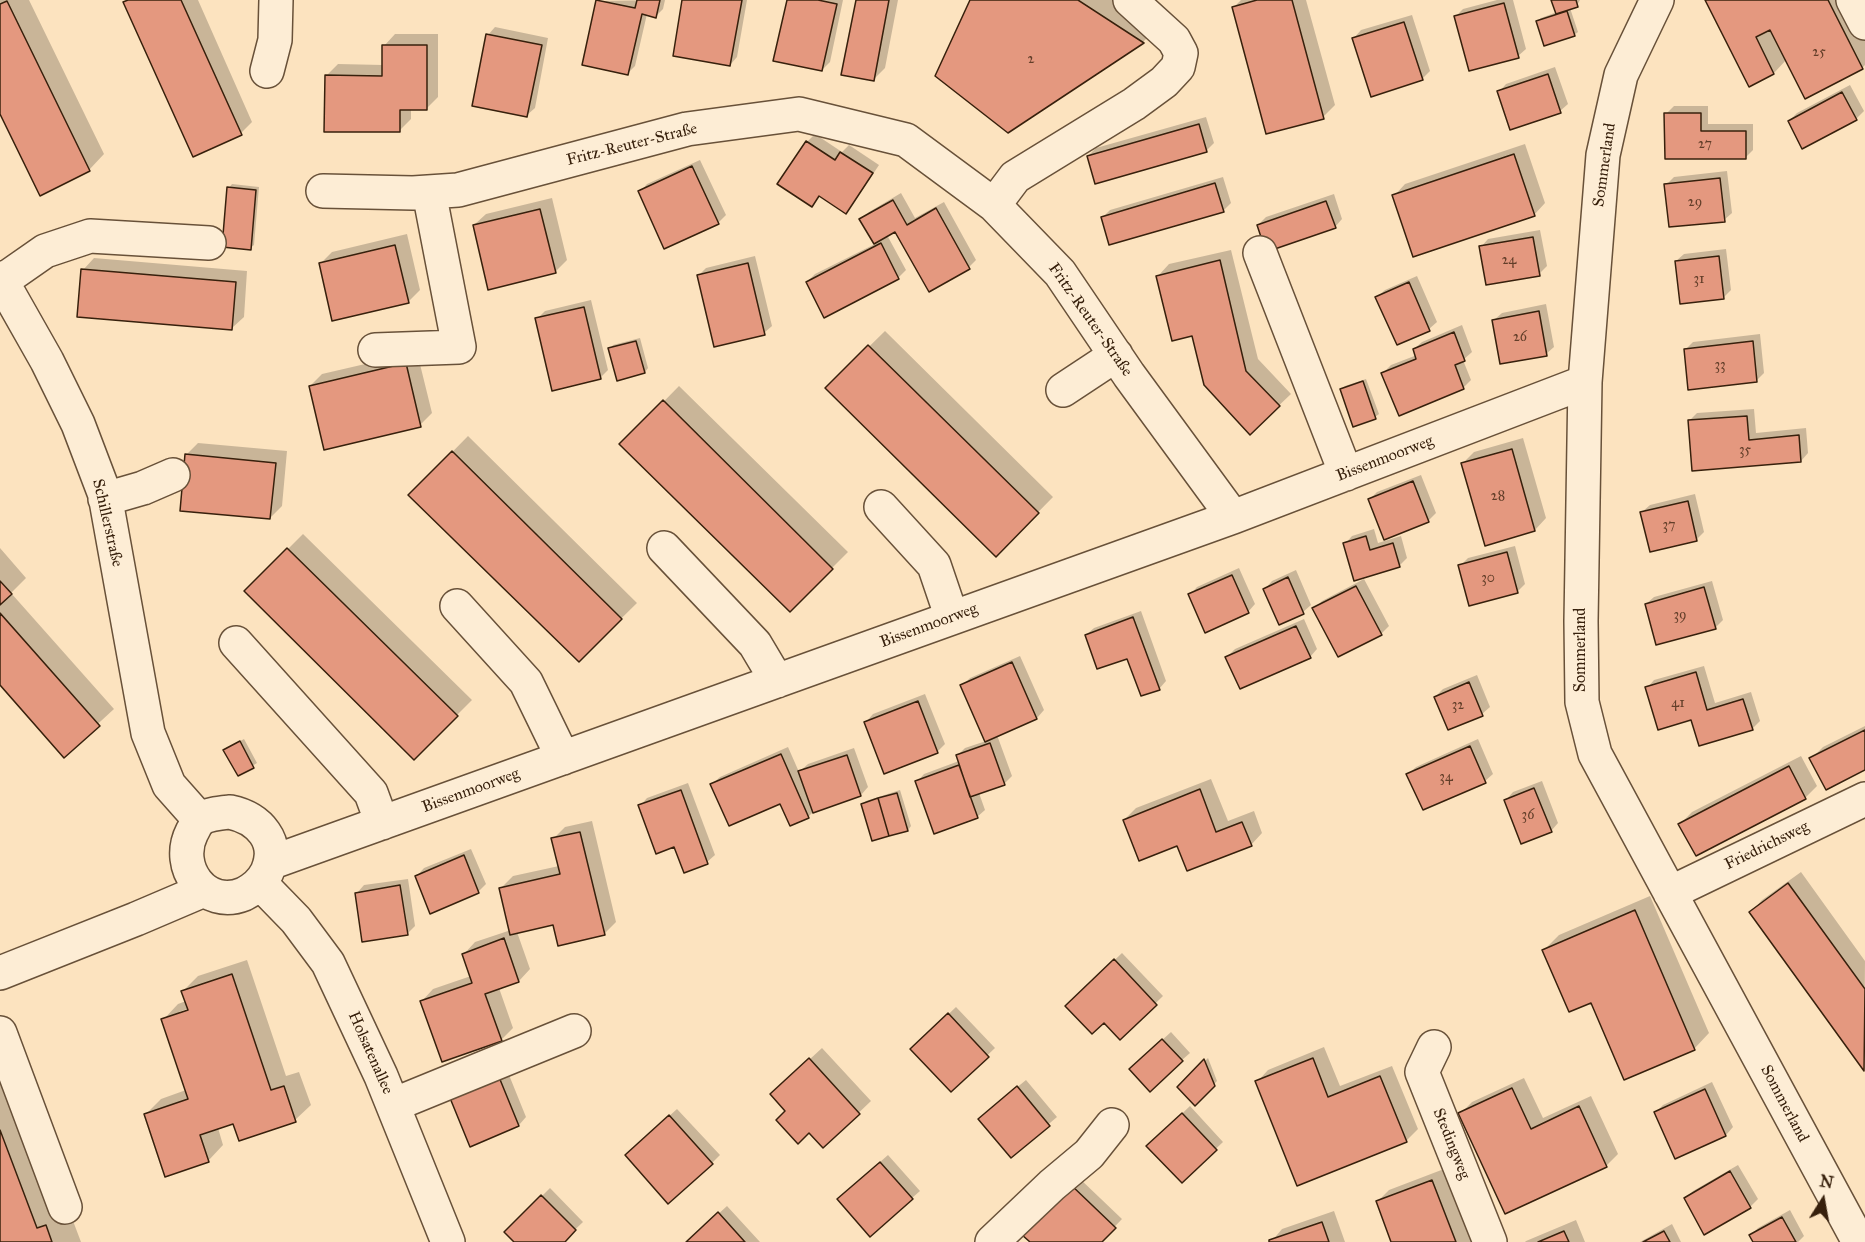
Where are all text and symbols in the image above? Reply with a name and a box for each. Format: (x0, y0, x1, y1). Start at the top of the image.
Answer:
house number: 25 (1812, 45, 1826, 61)
house number: 2 (1028, 52, 1034, 68)
street label: Fritz-Reuter-Straße (565, 119, 699, 171)
street label: Sommerland (1590, 122, 1620, 208)
house number: 27 (1698, 137, 1712, 153)
house number: 29 (1688, 195, 1702, 211)
house number: 24 (1502, 253, 1516, 269)
street label: Fritz-Reuter-Straße (1044, 260, 1136, 380)
house number: 31 (1693, 272, 1705, 288)
house number: 26 (1513, 330, 1527, 346)
house number: 33 (1714, 358, 1726, 374)
street label: Bissenmoorweg (1334, 432, 1436, 486)
house number: 35 (1739, 443, 1751, 459)
street label: Schillerstraße (88, 477, 126, 569)
house number: 28 (1491, 489, 1505, 505)
house number: 37 (1662, 518, 1676, 534)
house number: 30 (1481, 571, 1495, 587)
street label: Bissenmoorweg (878, 600, 980, 652)
street label: Sommerland (1571, 608, 1591, 692)
house number: 39 (1673, 608, 1687, 624)
house number: 41 (1671, 696, 1685, 712)
house number: 32 (1452, 698, 1464, 714)
street label: Bissenmoorweg (420, 765, 522, 817)
house number: 34 (1439, 770, 1453, 786)
house number: 36 (1522, 808, 1534, 824)
street label: Friedrichsweg (1722, 817, 1812, 875)
street label: Holsatenallee (343, 1009, 397, 1097)
street label: Sommerland (1756, 1062, 1812, 1146)
street label: Stedingweg (1428, 1106, 1474, 1182)
north arrow (1793, 1170, 1853, 1230)
text: N (1818, 1171, 1835, 1192)

